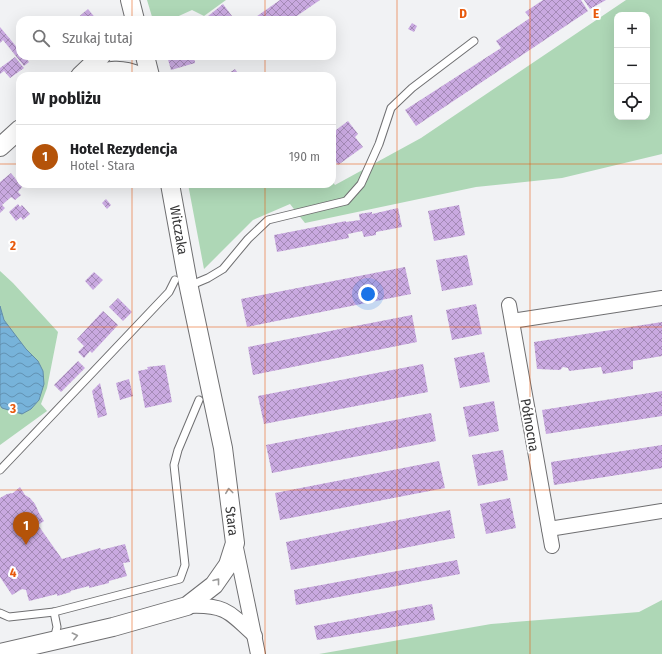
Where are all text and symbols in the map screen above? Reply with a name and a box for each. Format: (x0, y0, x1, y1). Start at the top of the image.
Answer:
text: D (459, 6, 467, 21)
text: E (593, 6, 599, 21)
map controls (614, 12, 650, 120)
button: + (614, 12, 650, 48)
search box (16, 16, 336, 60)
icon: search (30, 27, 52, 49)
text: Szukaj tutaj (62, 29, 133, 47)
button: − (614, 48, 650, 84)
button: locate (614, 84, 650, 120)
text: W pobliżu (32, 88, 101, 109)
text: Hotel Rezydencja (70, 140, 177, 158)
text: 1 (42, 149, 48, 164)
text: 190 m (289, 149, 320, 164)
text: Hotel · Stara (70, 158, 135, 173)
street label: Witczaka (166, 204, 191, 256)
text: 2 (9, 238, 16, 253)
your location (358, 284, 378, 304)
street label: Północna (517, 397, 543, 453)
text: 3 (9, 401, 16, 416)
one-way arrow (224, 488, 233, 494)
street label: Stara (221, 505, 242, 537)
pin: 1 (13, 512, 39, 545)
text: 4 (10, 565, 17, 580)
one-way arrow (212, 579, 219, 586)
one-way arrow (72, 633, 78, 641)

